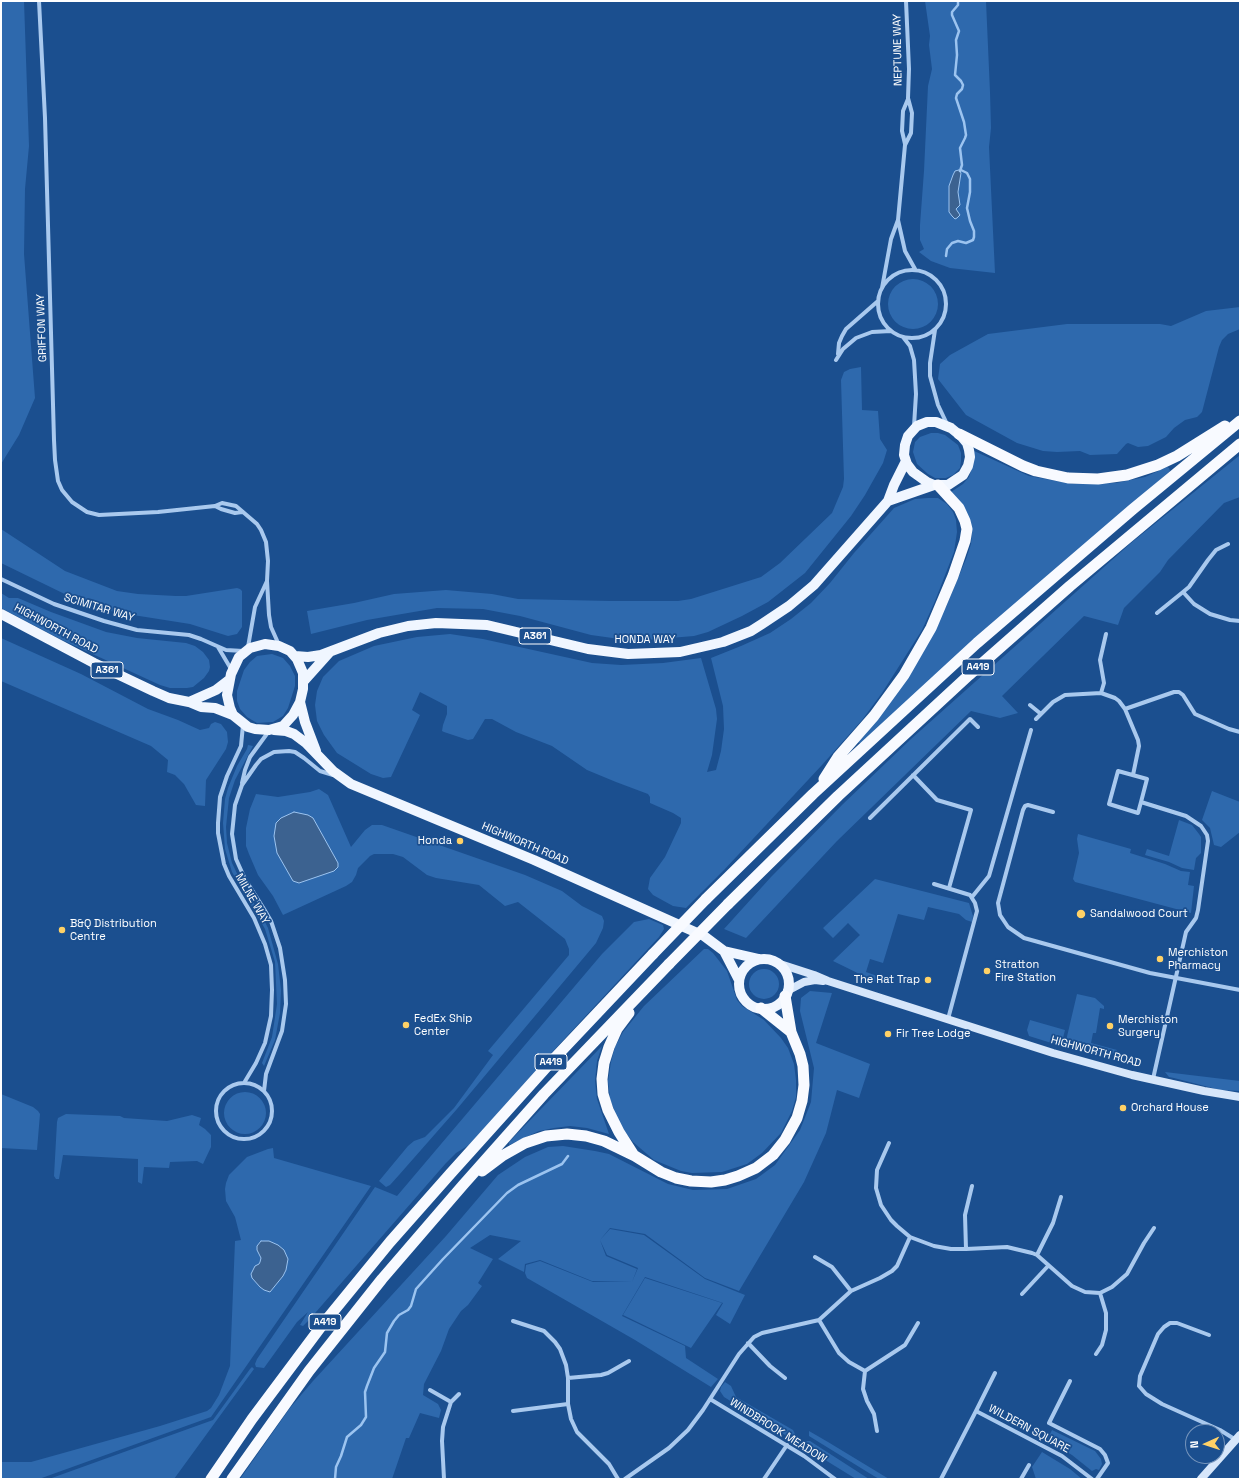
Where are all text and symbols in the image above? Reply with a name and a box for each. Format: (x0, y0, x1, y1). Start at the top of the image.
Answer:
street label: NEPTUNE WAY (891, 14, 905, 86)
street label: GRIFFON WAY (34, 294, 50, 362)
street label: SCIMITAR WAY (62, 591, 136, 625)
street label: HIGHWORTH ROAD (12, 601, 100, 657)
road number: A361 (519, 628, 551, 644)
street label: HONDA WAY (615, 633, 675, 647)
road number: A419 (962, 659, 994, 675)
road number: A361 (91, 662, 123, 678)
street label: HIGHWORTH ROAD (480, 820, 570, 868)
place label: Honda (418, 834, 452, 848)
marker: Honda (455, 836, 465, 846)
street label: MILNE WAY (232, 871, 272, 927)
place label: Sandalwood Court (1090, 907, 1188, 921)
marker: Sandalwood Court (1075, 908, 1087, 920)
place label: B&Q Distribution Centre (70, 917, 157, 943)
marker: B&Q Distribution Centre (57, 925, 67, 935)
place label: Merchiston Pharmacy (1168, 946, 1228, 972)
marker: Merchiston Pharmacy (1155, 954, 1165, 964)
place label: Stratton Fire Station (995, 958, 1056, 984)
marker: Stratton Fire Station (982, 966, 992, 976)
place label: The Rat Trap (854, 973, 920, 987)
marker: The Rat Trap (923, 975, 933, 985)
place label: FedEx Ship Center (414, 1012, 472, 1038)
place label: Merchiston Surgery (1118, 1013, 1178, 1039)
marker: FedEx Ship Center (401, 1020, 411, 1030)
marker: Merchiston Surgery (1105, 1021, 1115, 1031)
place label: Fir Tree Lodge (896, 1027, 970, 1041)
marker: Fir Tree Lodge (883, 1029, 893, 1039)
street label: HIGHWORTH ROAD (1049, 1034, 1143, 1070)
road number: A419 (535, 1054, 567, 1070)
place label: Orchard House (1131, 1101, 1209, 1115)
marker: Orchard House (1118, 1103, 1128, 1113)
road number: A419 (309, 1314, 341, 1330)
street label: WINDBROOK MEADOW (727, 1396, 829, 1466)
street label: WILDERN SQUARE (986, 1402, 1072, 1456)
north arrow (1185, 1424, 1225, 1464)
text: N (1187, 1441, 1201, 1449)

